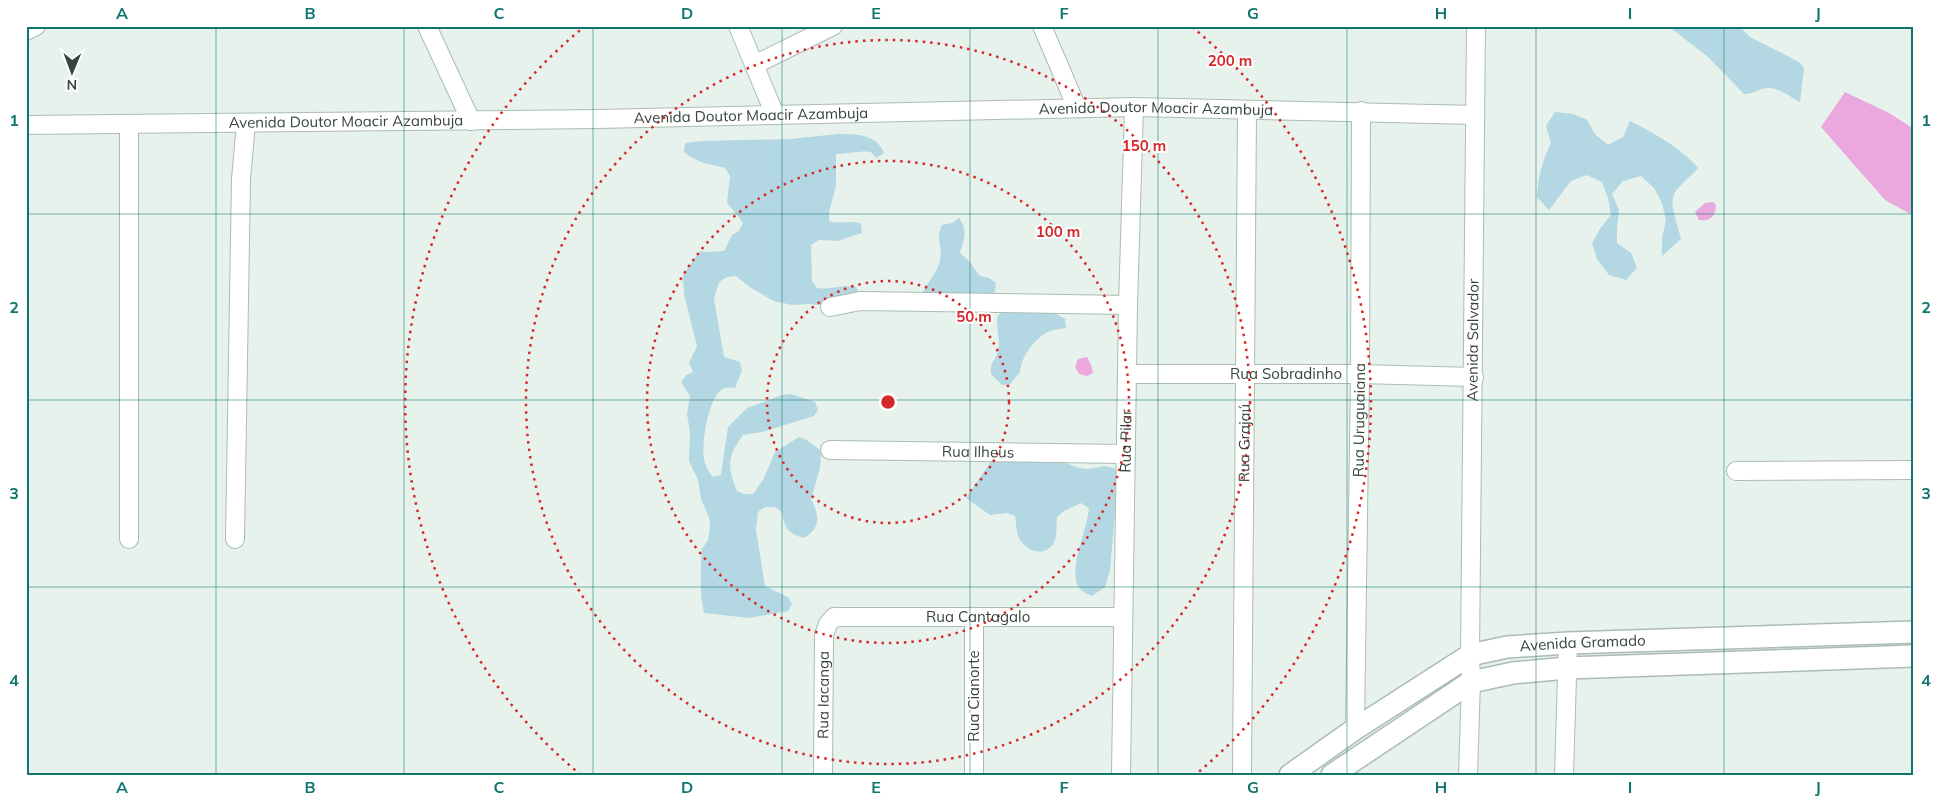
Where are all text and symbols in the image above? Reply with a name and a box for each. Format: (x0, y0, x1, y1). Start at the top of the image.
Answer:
text: A (116, 3, 128, 23)
text: B (304, 3, 316, 23)
text: C (494, 3, 505, 23)
text: D (681, 3, 693, 23)
text: E (871, 3, 881, 23)
text: F (1059, 3, 1069, 23)
text: G (1247, 3, 1259, 23)
text: H (1435, 3, 1447, 23)
text: I (1628, 3, 1632, 23)
text: J (1815, 3, 1821, 23)
north arrow (48, 48, 98, 98)
text: 200 m (1208, 51, 1252, 70)
text: N (66, 76, 77, 94)
street label: Avenida Doutor Moacir Azambuja (1038, 97, 1273, 119)
street label: Avenida Doutor Moacir Azambuja (633, 103, 868, 127)
text: 1 (9, 110, 19, 130)
street label: Avenida Doutor Moacir Azambuja (229, 110, 463, 132)
text: 1 (1921, 110, 1931, 130)
text: 150 m (1122, 136, 1166, 155)
text: 100 m (1036, 222, 1080, 241)
street label: Avenida Salvador (1462, 278, 1483, 402)
text: 2 (9, 297, 19, 317)
text: 2 (1921, 297, 1931, 317)
text: 50 m (956, 307, 992, 326)
street label: Rua Uruguaiana (1349, 363, 1369, 477)
street label: Rua Sobradinho (1230, 364, 1342, 383)
centre of rings (879, 393, 897, 411)
street label: Rua Grajaú (1234, 404, 1254, 482)
street label: Rua Pilar (1116, 409, 1135, 473)
street label: Rua Ilheus (942, 442, 1014, 461)
text: 3 (9, 483, 19, 503)
text: 3 (1921, 483, 1931, 503)
street label: Rua Cantagalo (926, 607, 1030, 626)
street label: Avenida Gramado (1519, 631, 1646, 655)
street label: Rua Cianorte (964, 650, 983, 742)
street label: Rua Iacanga (813, 651, 833, 739)
text: 4 (9, 670, 19, 690)
text: 4 (1921, 670, 1931, 690)
text: A (116, 777, 128, 797)
text: B (304, 777, 316, 797)
text: C (494, 777, 505, 797)
text: D (681, 777, 693, 797)
text: E (871, 777, 881, 797)
text: F (1059, 777, 1069, 797)
text: G (1247, 777, 1259, 797)
text: H (1435, 777, 1447, 797)
text: I (1628, 777, 1632, 797)
text: J (1815, 777, 1821, 797)

